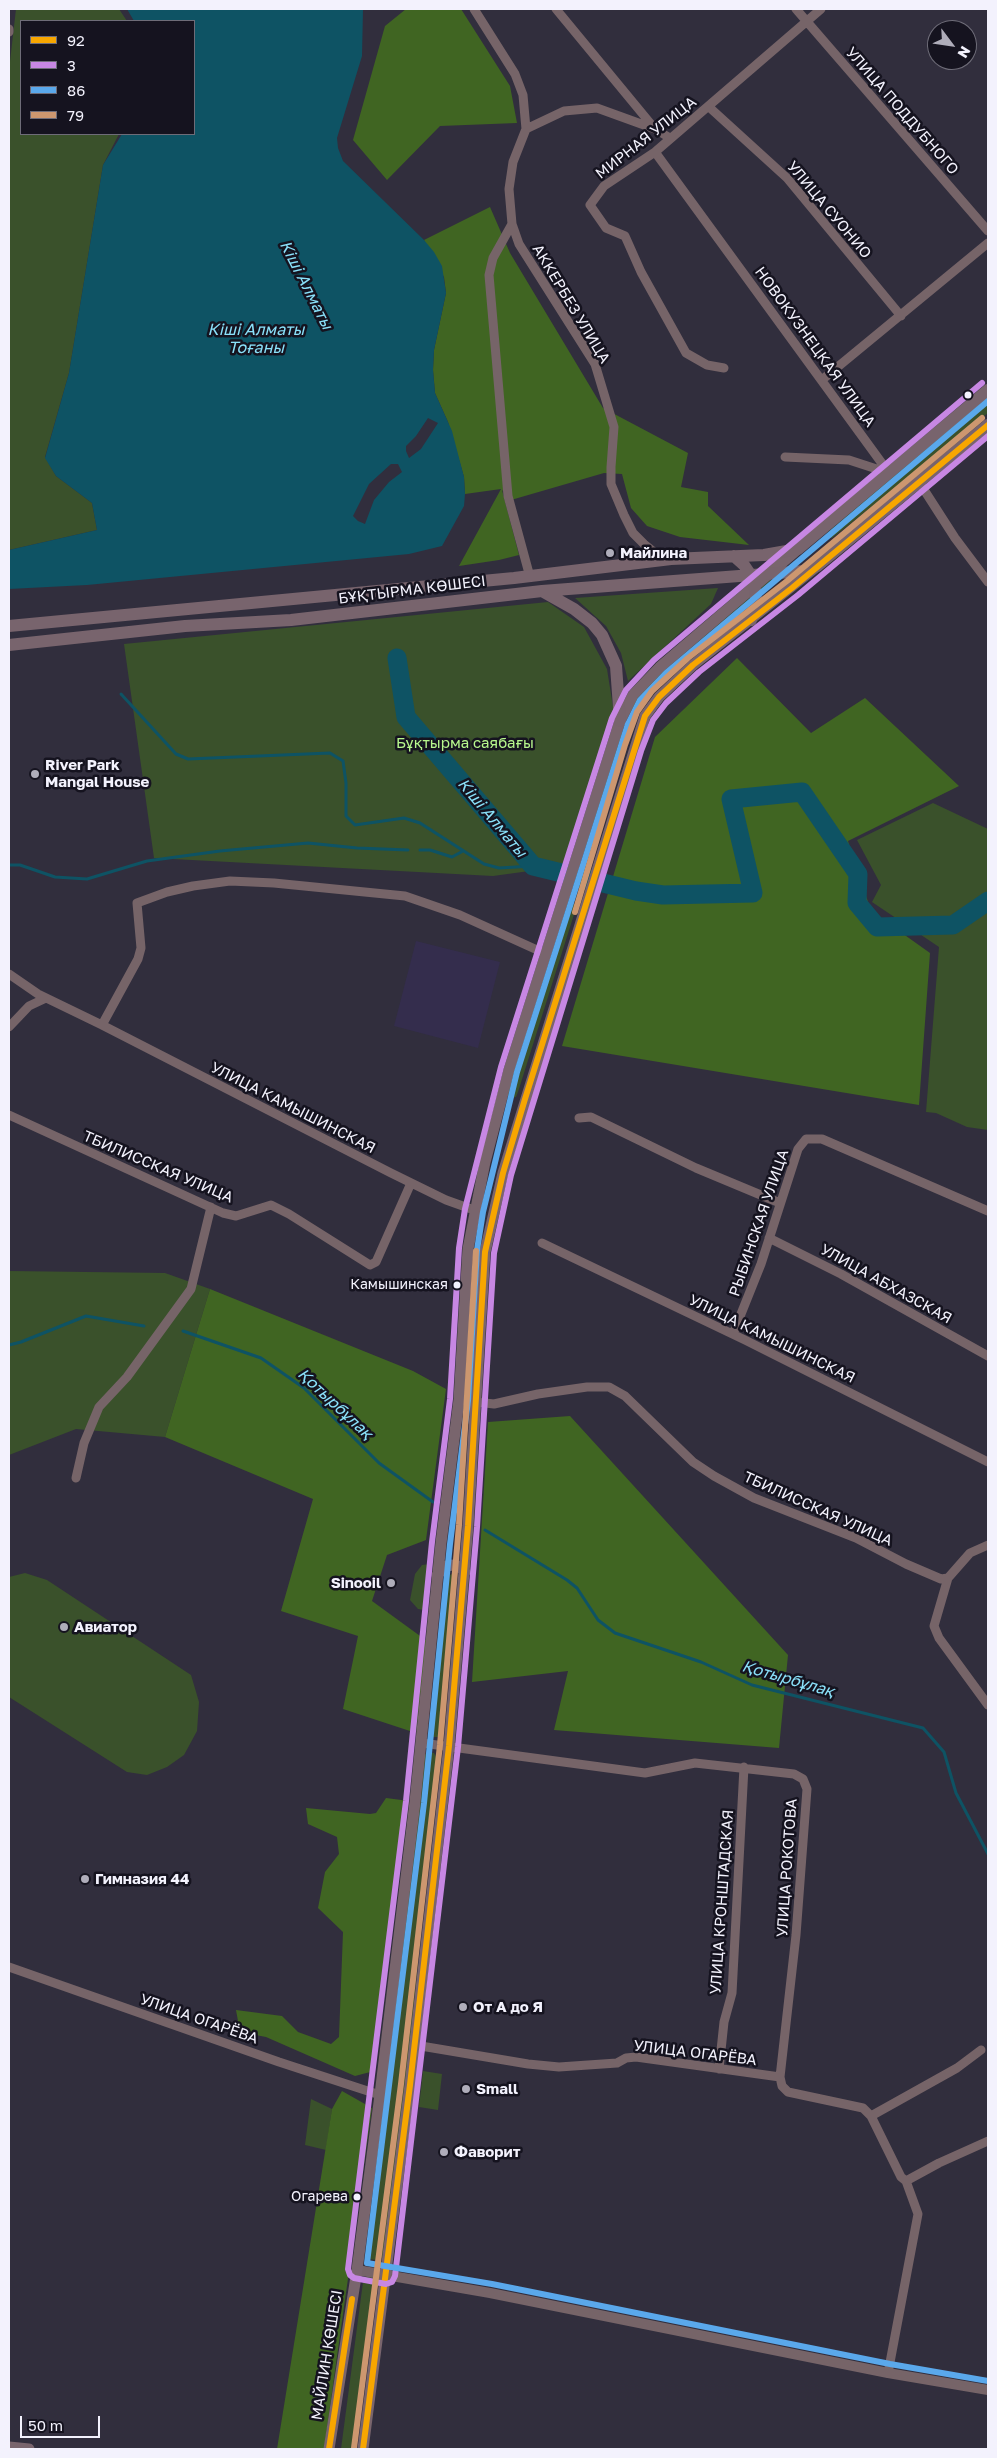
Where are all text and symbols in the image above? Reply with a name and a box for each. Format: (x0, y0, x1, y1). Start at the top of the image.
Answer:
legend (20, 20, 195, 135)
north arrow (927, 20, 977, 70)
text: 92 (67, 31, 85, 49)
street label: УЛИЦА ПОДДУБНОГО (842, 44, 962, 178)
text: N (954, 44, 974, 61)
text: 3 (67, 56, 76, 74)
text: 86 (67, 81, 85, 99)
street label: МИРНАЯ УЛИЦА (592, 93, 700, 183)
text: 79 (67, 106, 84, 124)
street label: УЛИЦА СУОНИО (783, 158, 875, 262)
water label: Кіші Алматы (275, 237, 337, 333)
street label: АККЕРБЕЗ УЛИЦА (528, 241, 614, 367)
street label: НОВОКУЗНЕЦКАЯ УЛИЦА (751, 263, 879, 431)
water label: Кіші Алматы Тоғаны (207, 320, 305, 358)
unlabelled marker (963, 390, 973, 400)
place label: Майлина (620, 544, 687, 562)
marker: Майлина (604, 547, 616, 559)
street label: БҰҚТЫРМА КӨШЕСІ (337, 572, 487, 608)
park label: Бұқтырма саябағы (396, 734, 534, 752)
place label: River Park Mangal House (45, 756, 149, 791)
marker: River Park Mangal House (29, 768, 41, 780)
water label: Кіші Алматы (453, 775, 531, 861)
street label: УЛИЦА КАМЫШИНСКАЯ (207, 1058, 379, 1158)
street label: ТБИЛИССКАЯ УЛИЦА (80, 1127, 236, 1207)
street label: РЫБИНСКАЯ УЛИЦА (725, 1147, 793, 1299)
street label: УЛИЦА АБХАЗСКАЯ (817, 1240, 955, 1328)
place label: Камышинская (350, 1277, 448, 1293)
marker: Камышинская (452, 1280, 462, 1290)
street label: УЛИЦА КАМЫШИНСКАЯ (686, 1291, 858, 1387)
water label: Қотырбұлақ (294, 1365, 376, 1443)
street label: ТБИЛИССКАЯ УЛИЦА (741, 1468, 895, 1550)
place label: Sinooil (331, 1574, 381, 1592)
marker: Sinooil (385, 1577, 397, 1589)
place label: Авиатор (74, 1618, 137, 1636)
marker: Авиатор (58, 1621, 70, 1633)
water label: Қотырбұлақ (740, 1657, 836, 1701)
street label: УЛИЦА РОКОТОВА (773, 1798, 801, 1938)
street label: УЛИЦА КРОНШТАДСКАЯ (707, 1809, 737, 1995)
place label: Гимназия 44 (95, 1870, 189, 1888)
marker: Гимназия 44 (79, 1873, 91, 1885)
street label: УЛИЦА ОГАРЁВА (138, 1990, 260, 2048)
place label: От А до Я (473, 1998, 543, 2016)
marker: От А до Я (457, 2001, 469, 2013)
street label: УЛИЦА ОГАРЁВА (632, 2037, 758, 2069)
place label: Small (476, 2080, 518, 2098)
marker: Small (460, 2083, 472, 2095)
place label: Фаворит (454, 2143, 521, 2161)
marker: Фаворит (438, 2146, 450, 2158)
place label: Огарева (291, 2189, 348, 2205)
marker: Огарева (352, 2192, 362, 2202)
street label: МАЙЛИН КӨШЕСІ (308, 2289, 346, 2421)
scale bar (22, 2406, 102, 2438)
text: 50 m (28, 2416, 63, 2434)

